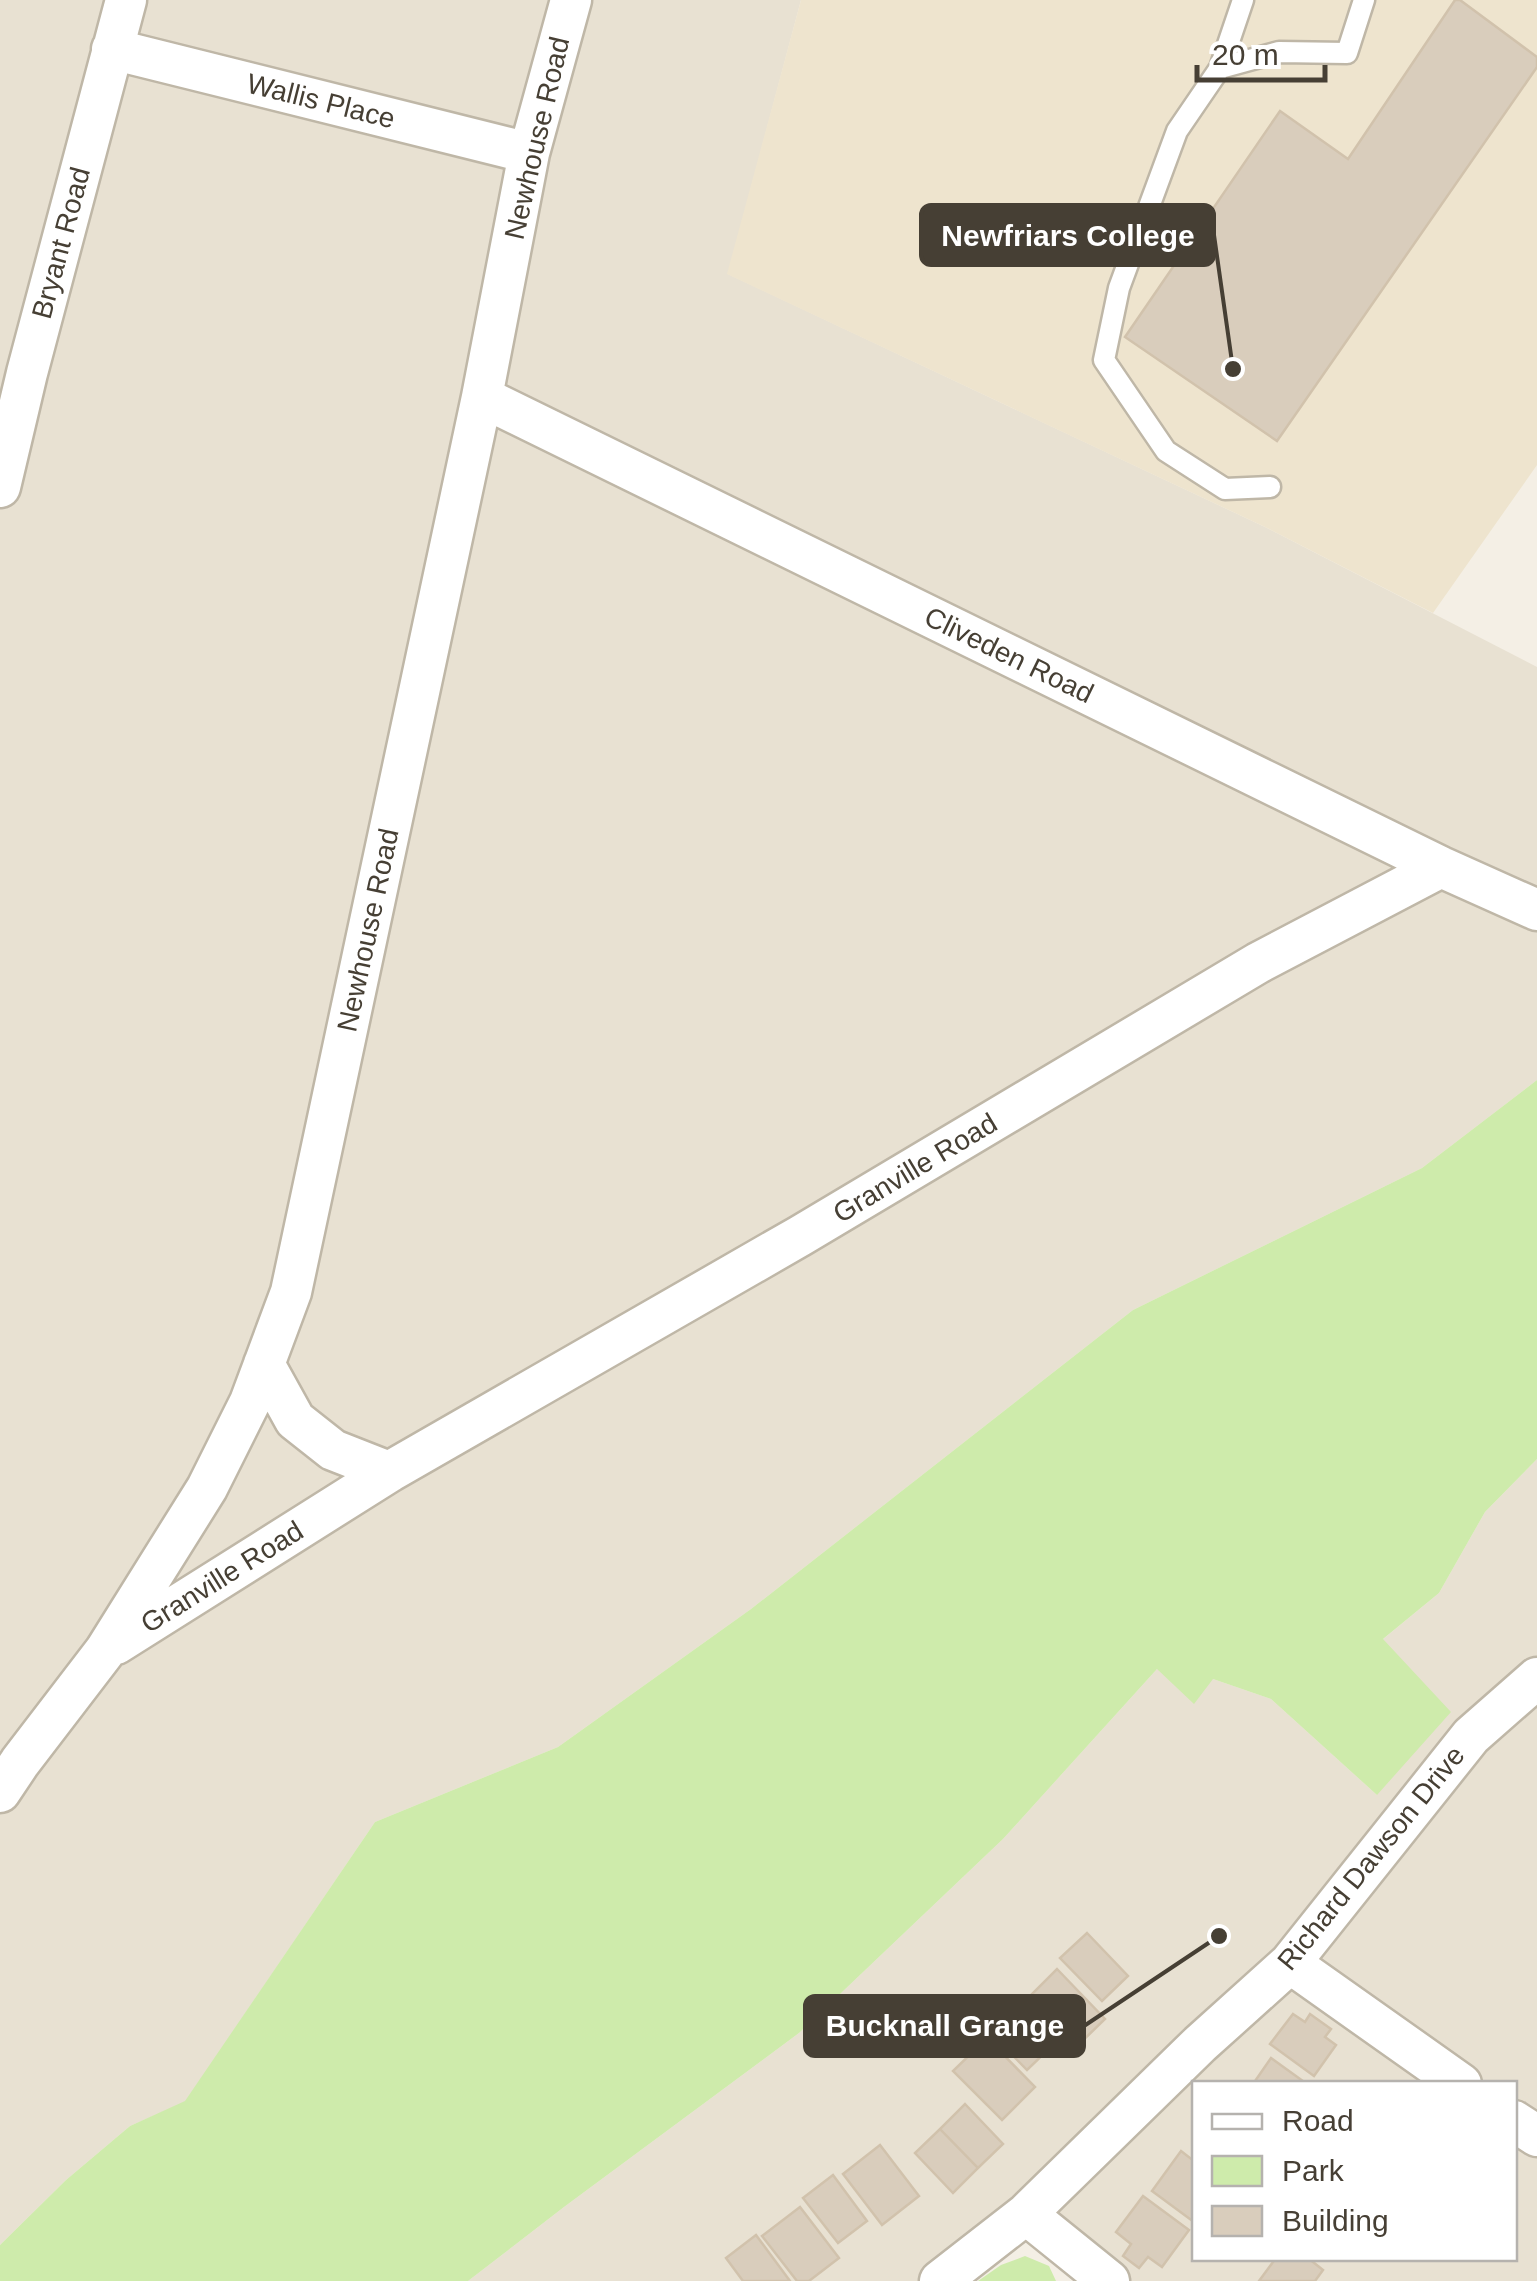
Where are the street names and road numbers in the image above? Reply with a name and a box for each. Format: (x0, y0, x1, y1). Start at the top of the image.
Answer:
street label: Newhouse Road (499, 34, 575, 242)
street label: Wallis Place (244, 68, 398, 134)
street label: Bryant Road (26, 164, 96, 322)
street label: Cliveden Road (920, 601, 1098, 709)
street label: Newhouse Road (331, 826, 405, 1034)
street label: Granville Road (828, 1107, 1002, 1229)
street label: Granville Road (135, 1515, 309, 1639)
street label: Richard Dawson Drive (1271, 1740, 1471, 1976)

